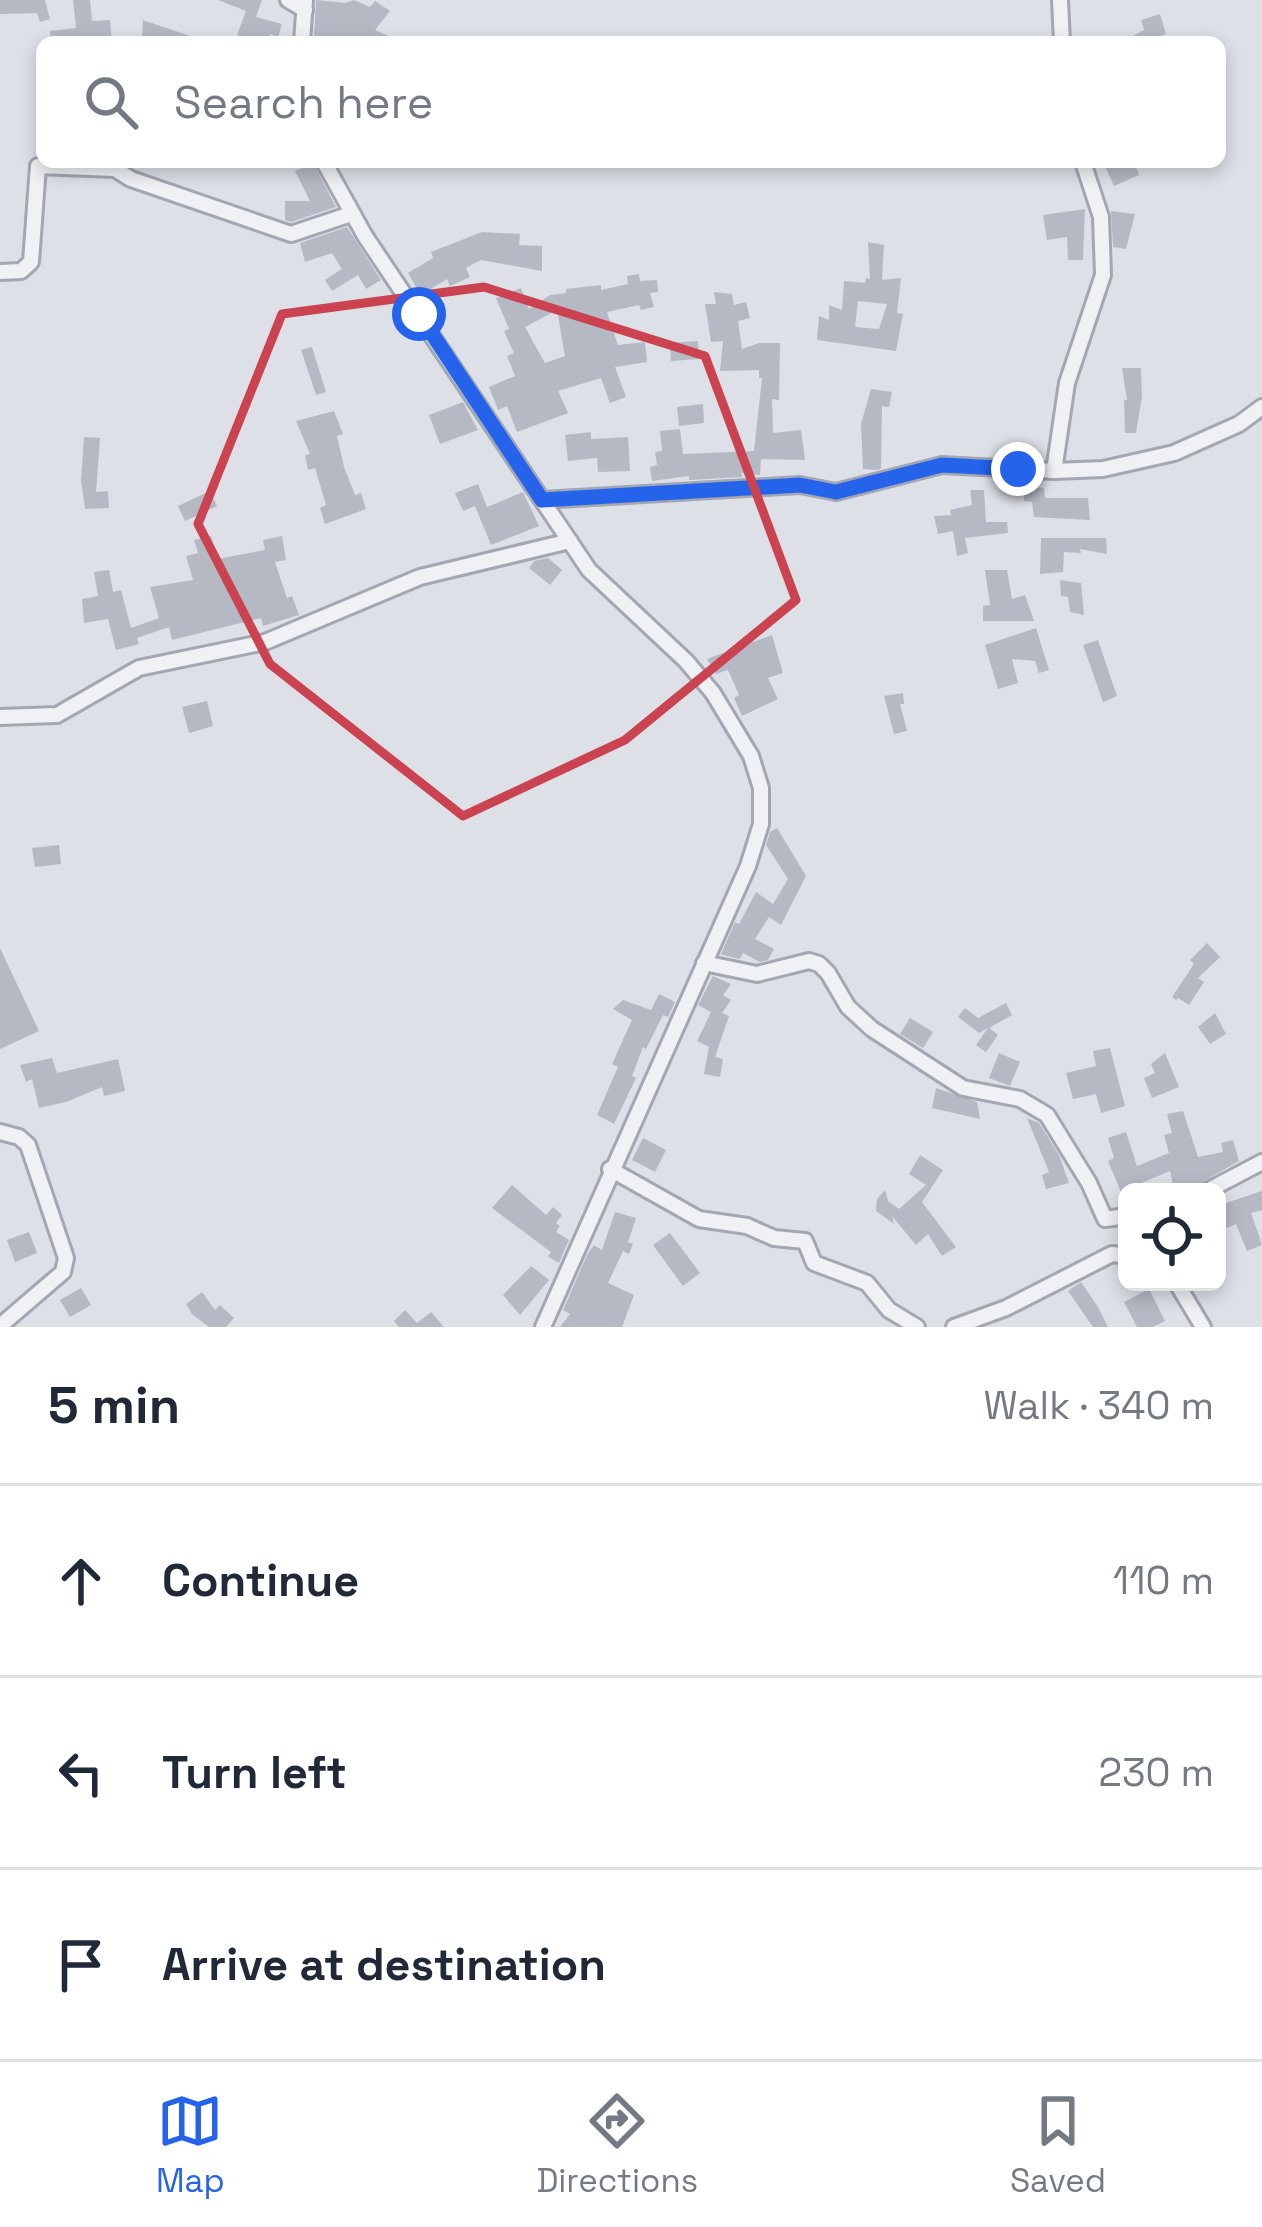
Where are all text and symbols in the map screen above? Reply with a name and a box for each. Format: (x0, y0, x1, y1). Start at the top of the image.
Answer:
search box (36, 36, 1226, 168)
icon: search (78, 69, 144, 135)
text: Search here (174, 74, 433, 131)
route start (392, 287, 446, 341)
route end (991, 442, 1045, 496)
map controls (1118, 1183, 1226, 1291)
button: locate (1118, 1183, 1226, 1291)
text: 5 min (48, 1373, 180, 1438)
text: Walk · 340 m (983, 1381, 1214, 1430)
icon: ahead (48, 1548, 114, 1614)
text: Continue (162, 1552, 359, 1609)
text: 110 m (1113, 1556, 1214, 1605)
icon: left (48, 1740, 114, 1806)
text: Turn left (162, 1744, 347, 1801)
text: 230 m (1099, 1748, 1214, 1797)
icon: arrive (48, 1932, 114, 1998)
text: Arrive at destination (162, 1936, 606, 1993)
tab: Map (156, 2088, 225, 2202)
tab: Directions (536, 2088, 698, 2202)
tab: Saved (1010, 2088, 1106, 2202)

